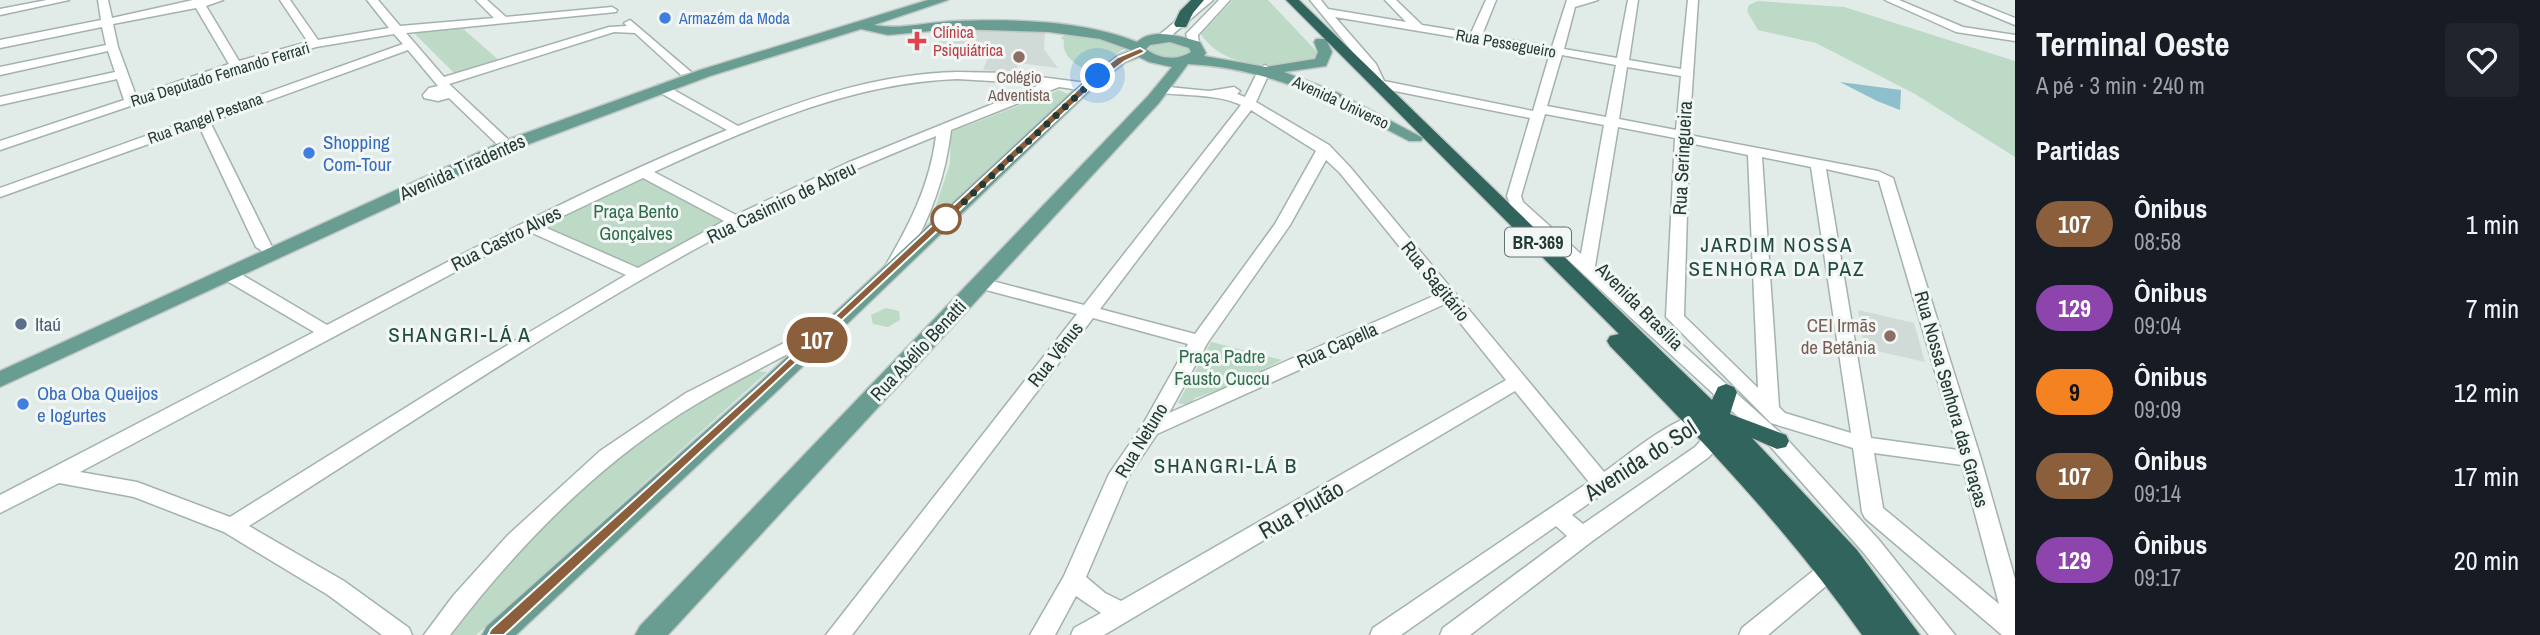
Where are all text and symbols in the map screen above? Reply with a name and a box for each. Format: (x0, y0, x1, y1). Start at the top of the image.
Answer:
place label: Armazém da Moda (678, 7, 791, 29)
marker: Armazém da Moda (657, 10, 673, 26)
place label: Clínica Psiquiátrica (933, 21, 1004, 61)
text: Terminal Oeste (2036, 22, 2230, 66)
street label: Rua Pessegueiro (1454, 23, 1558, 63)
button: heart (2445, 23, 2519, 97)
marker: Clínica Psiquiátrica (907, 31, 927, 51)
street label: Rua Deputado Fernando Ferrari (128, 36, 312, 112)
marker: Colégio Adventista (1011, 49, 1027, 65)
your location (1080, 58, 1115, 93)
place label: Colégio Adventista (987, 66, 1051, 106)
street label: Avenida Universo (1288, 70, 1393, 134)
text: A pé · 3 min · 240 m (2036, 70, 2205, 101)
street label: Rua Rangel Pestana (144, 87, 266, 149)
street label: Rua Seringueira (1666, 100, 1698, 216)
street label: Avenida Tiradentes (394, 128, 529, 207)
place label: Shopping Com-Tour (323, 129, 392, 177)
text: Partidas (2036, 133, 2120, 168)
marker: Shopping Com-Tour (301, 145, 317, 161)
street label: Rua Casimiro de Abreu (702, 155, 860, 249)
text: Ônibus (2134, 191, 2207, 226)
park label: Praça Bento Gonçalves (593, 198, 679, 246)
street label: Rua Castro Alves (446, 199, 566, 277)
unlabelled marker (931, 204, 961, 234)
text: 1 min (2466, 207, 2519, 242)
text: 107 (2058, 208, 2091, 240)
text: 08:58 (2134, 226, 2181, 257)
road number: BR-369 (1505, 228, 1571, 256)
district label: JARDIM NOSSA SENHORA DA PAZ (1689, 230, 1866, 283)
street label: Rua Sagitário (1396, 235, 1476, 327)
street label: Avenida Brasília (1590, 256, 1690, 356)
text: Ônibus (2134, 275, 2207, 310)
street label: Rua Nossa Senhora das Graças (1909, 288, 1995, 511)
text: 7 min (2466, 291, 2519, 326)
text: 129 (2058, 292, 2091, 324)
street label: Rua Abélio Benatti (864, 294, 972, 406)
text: 09:04 (2134, 310, 2181, 341)
place label: Itaú (35, 311, 61, 337)
place label: CEI Irmãs de Betânia (1801, 312, 1876, 360)
marker: Itaú (13, 316, 29, 332)
street label: Rua Vênus (1021, 316, 1089, 392)
street label: Rua Capella (1293, 316, 1382, 374)
line badge: 107 (777, 317, 857, 363)
district label: SHANGRI-LÁ A (388, 320, 532, 349)
text: 107 (801, 324, 833, 356)
marker: CEI Irmãs de Betânia (1882, 328, 1898, 344)
park label: Praça Padre Fausto Cuccu (1174, 343, 1270, 391)
text: Ônibus (2134, 359, 2207, 394)
text: 12 min (2454, 375, 2519, 410)
text: 9 (2069, 376, 2080, 408)
place label: Oba Oba Queijos e Iogurtes (37, 380, 158, 428)
text: 09:09 (2134, 394, 2181, 425)
marker: Oba Oba Queijos e Iogurtes (15, 396, 31, 412)
street label: Rua Netuno (1108, 398, 1174, 482)
street label: Avenida do Sol (1577, 412, 1702, 508)
text: Ônibus (2134, 443, 2207, 478)
district label: SHANGRI-LÁ B (1154, 451, 1298, 480)
text: 17 min (2454, 459, 2519, 494)
text: 107 (2058, 460, 2091, 492)
street label: Rua Plutão (1253, 472, 1349, 546)
text: 09:14 (2134, 478, 2181, 509)
text: Ônibus (2134, 527, 2207, 562)
text: 20 min (2454, 543, 2519, 578)
text: 129 (2058, 544, 2091, 576)
text: 09:17 (2134, 562, 2181, 593)

